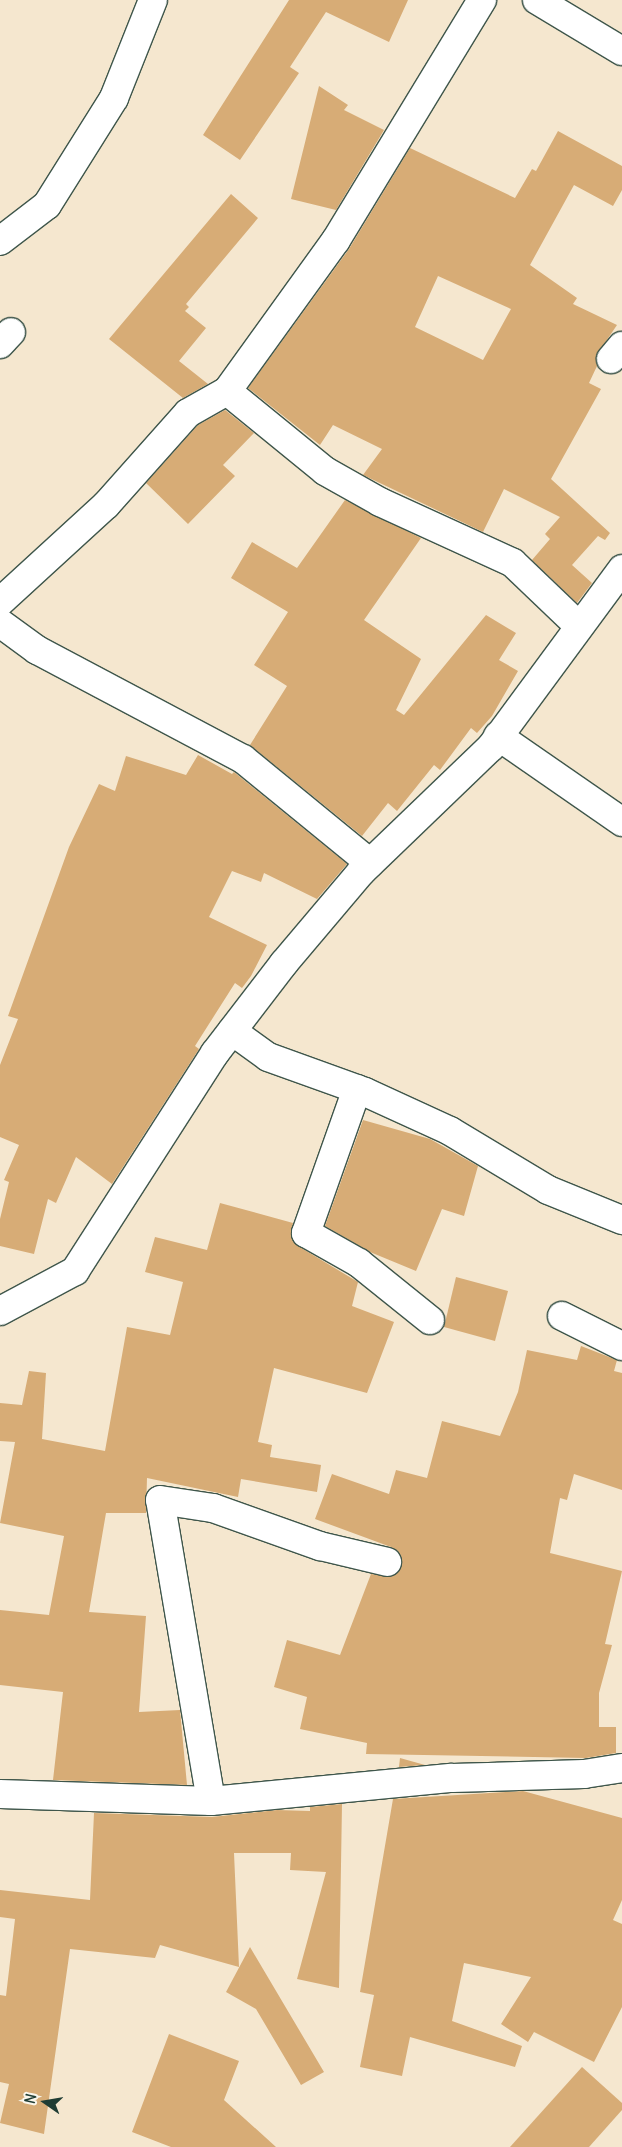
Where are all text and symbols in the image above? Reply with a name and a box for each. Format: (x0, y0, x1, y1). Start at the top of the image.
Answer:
north arrow (20, 2077, 70, 2127)
text: N (21, 2092, 40, 2105)

